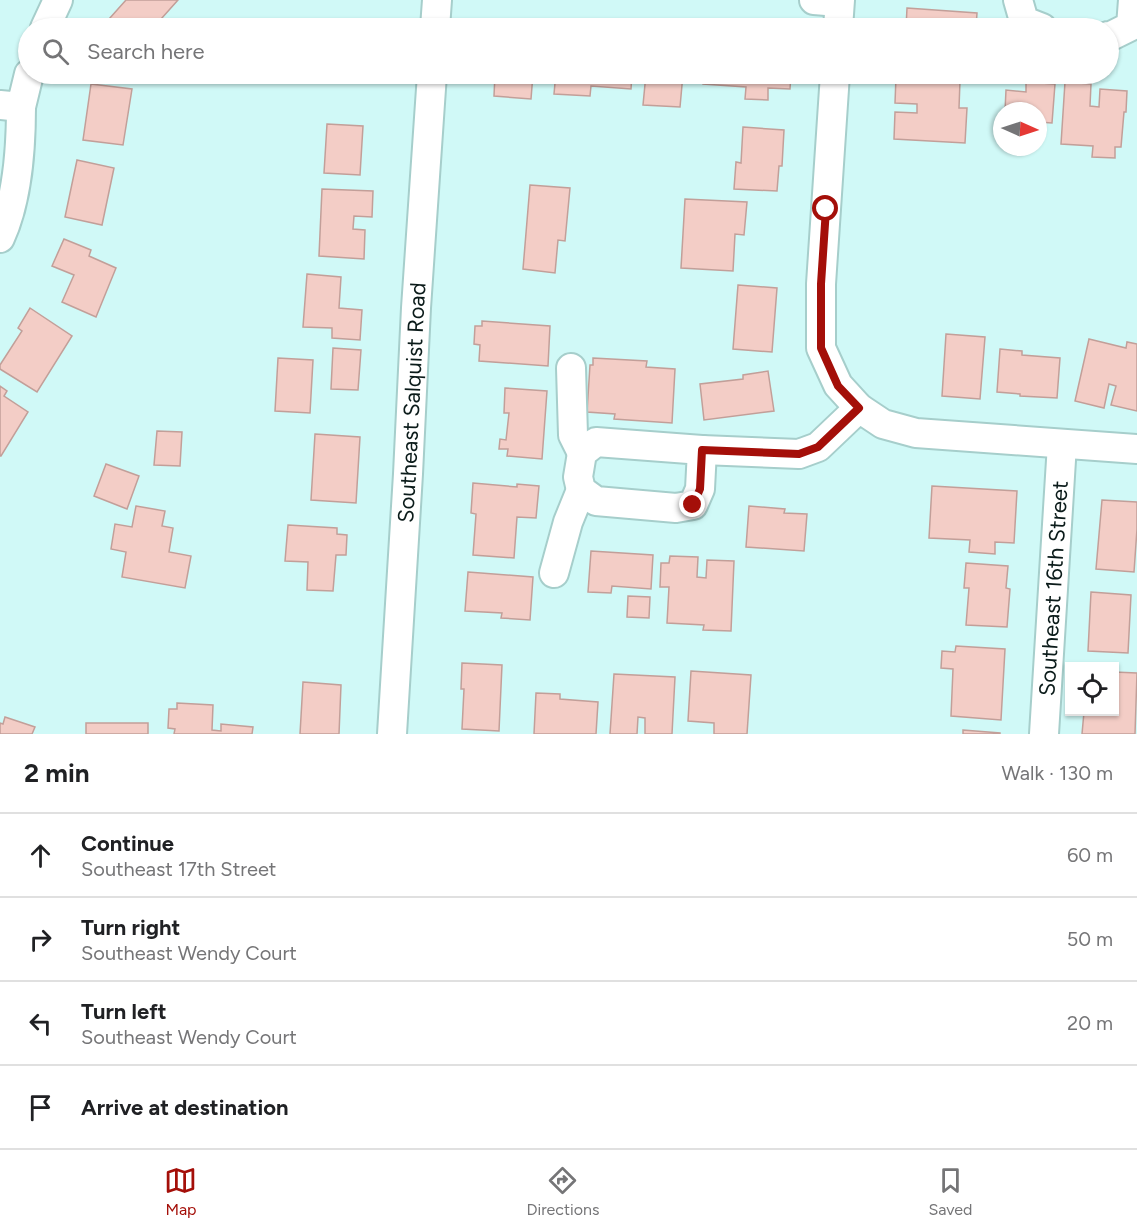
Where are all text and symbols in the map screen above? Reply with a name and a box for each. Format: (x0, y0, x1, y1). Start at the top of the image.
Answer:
search box (18, 18, 1119, 84)
icon: search (39, 35, 72, 68)
text: Search here (87, 38, 205, 65)
north arrow (993, 102, 1047, 156)
route start (812, 195, 838, 221)
street label: Southeast Salquist Road (392, 281, 432, 524)
street label: Southeast 16th Street (1033, 480, 1074, 697)
route end (679, 491, 705, 517)
map controls (1065, 662, 1119, 716)
button: locate (1065, 662, 1119, 716)
text: 2 min (24, 757, 90, 789)
text: Walk · 130 m (1001, 761, 1113, 785)
text: Continue (81, 830, 174, 857)
icon: ahead (24, 839, 57, 872)
text: 60 m (1067, 843, 1113, 867)
text: Southeast 17th Street (81, 857, 276, 881)
text: Turn right (81, 914, 180, 941)
icon: right (24, 923, 57, 956)
text: 50 m (1067, 927, 1113, 951)
text: Southeast Wendy Court (81, 941, 297, 965)
text: Turn left (81, 998, 167, 1025)
icon: left (24, 1007, 57, 1040)
text: 20 m (1067, 1011, 1113, 1035)
text: Southeast Wendy Court (81, 1025, 297, 1049)
icon: arrive (24, 1091, 57, 1124)
text: Arrive at destination (81, 1094, 289, 1121)
tab: Map (164, 1164, 197, 1219)
tab: Directions (526, 1164, 599, 1219)
tab: Saved (928, 1164, 973, 1219)

